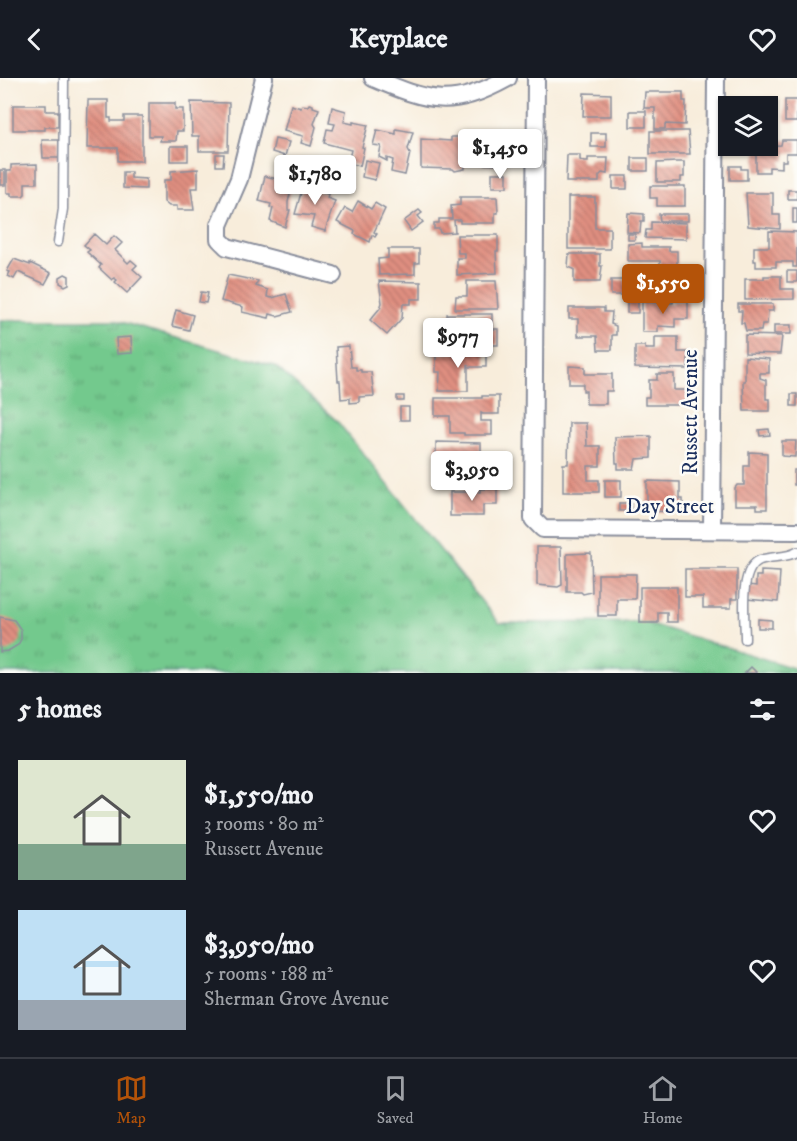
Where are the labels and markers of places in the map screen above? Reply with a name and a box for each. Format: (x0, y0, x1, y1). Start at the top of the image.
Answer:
pin: $1,450 (451, 129, 549, 180)
pin: $1,780 (266, 155, 364, 206)
pin: $1,550 (614, 264, 712, 315)
pin: $977 (422, 318, 494, 369)
pin: $3,950 (423, 451, 521, 502)

